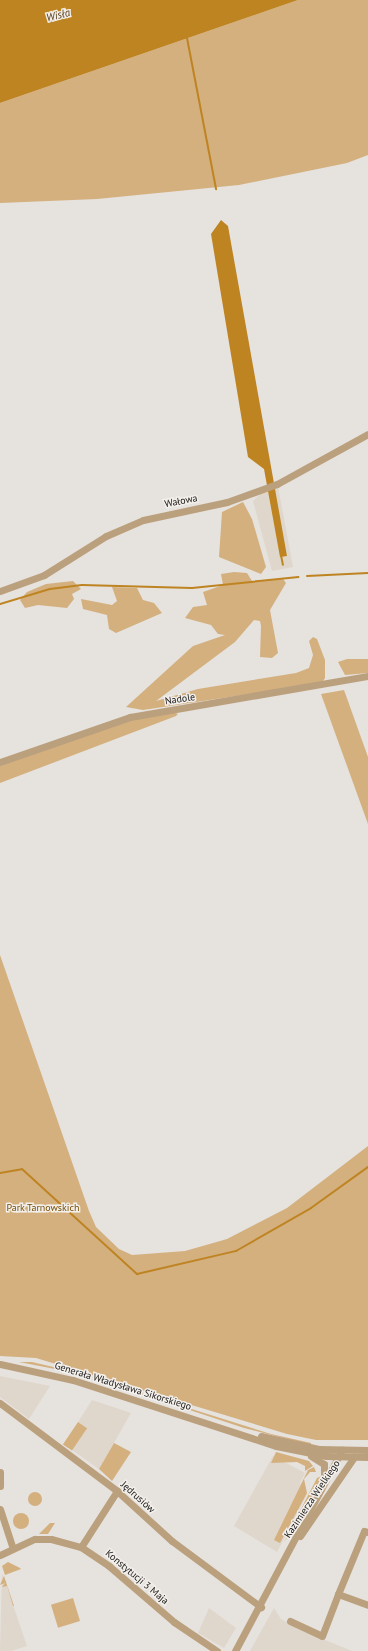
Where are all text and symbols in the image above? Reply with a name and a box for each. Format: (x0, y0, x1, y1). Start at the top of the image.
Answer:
water label: Wisła (45, 6, 71, 24)
street label: Wałowa (164, 492, 198, 510)
street label: Nadole (164, 691, 196, 707)
park label: Park Tarnowskich (6, 1202, 80, 1214)
street label: Generała Władysława Sikorskiego (53, 1359, 193, 1413)
street label: Kazimierza Wielkiego (281, 1458, 343, 1540)
street label: Jędrusiów (119, 1479, 157, 1515)
street label: Konstytucji 3 Maja (103, 1547, 171, 1607)

